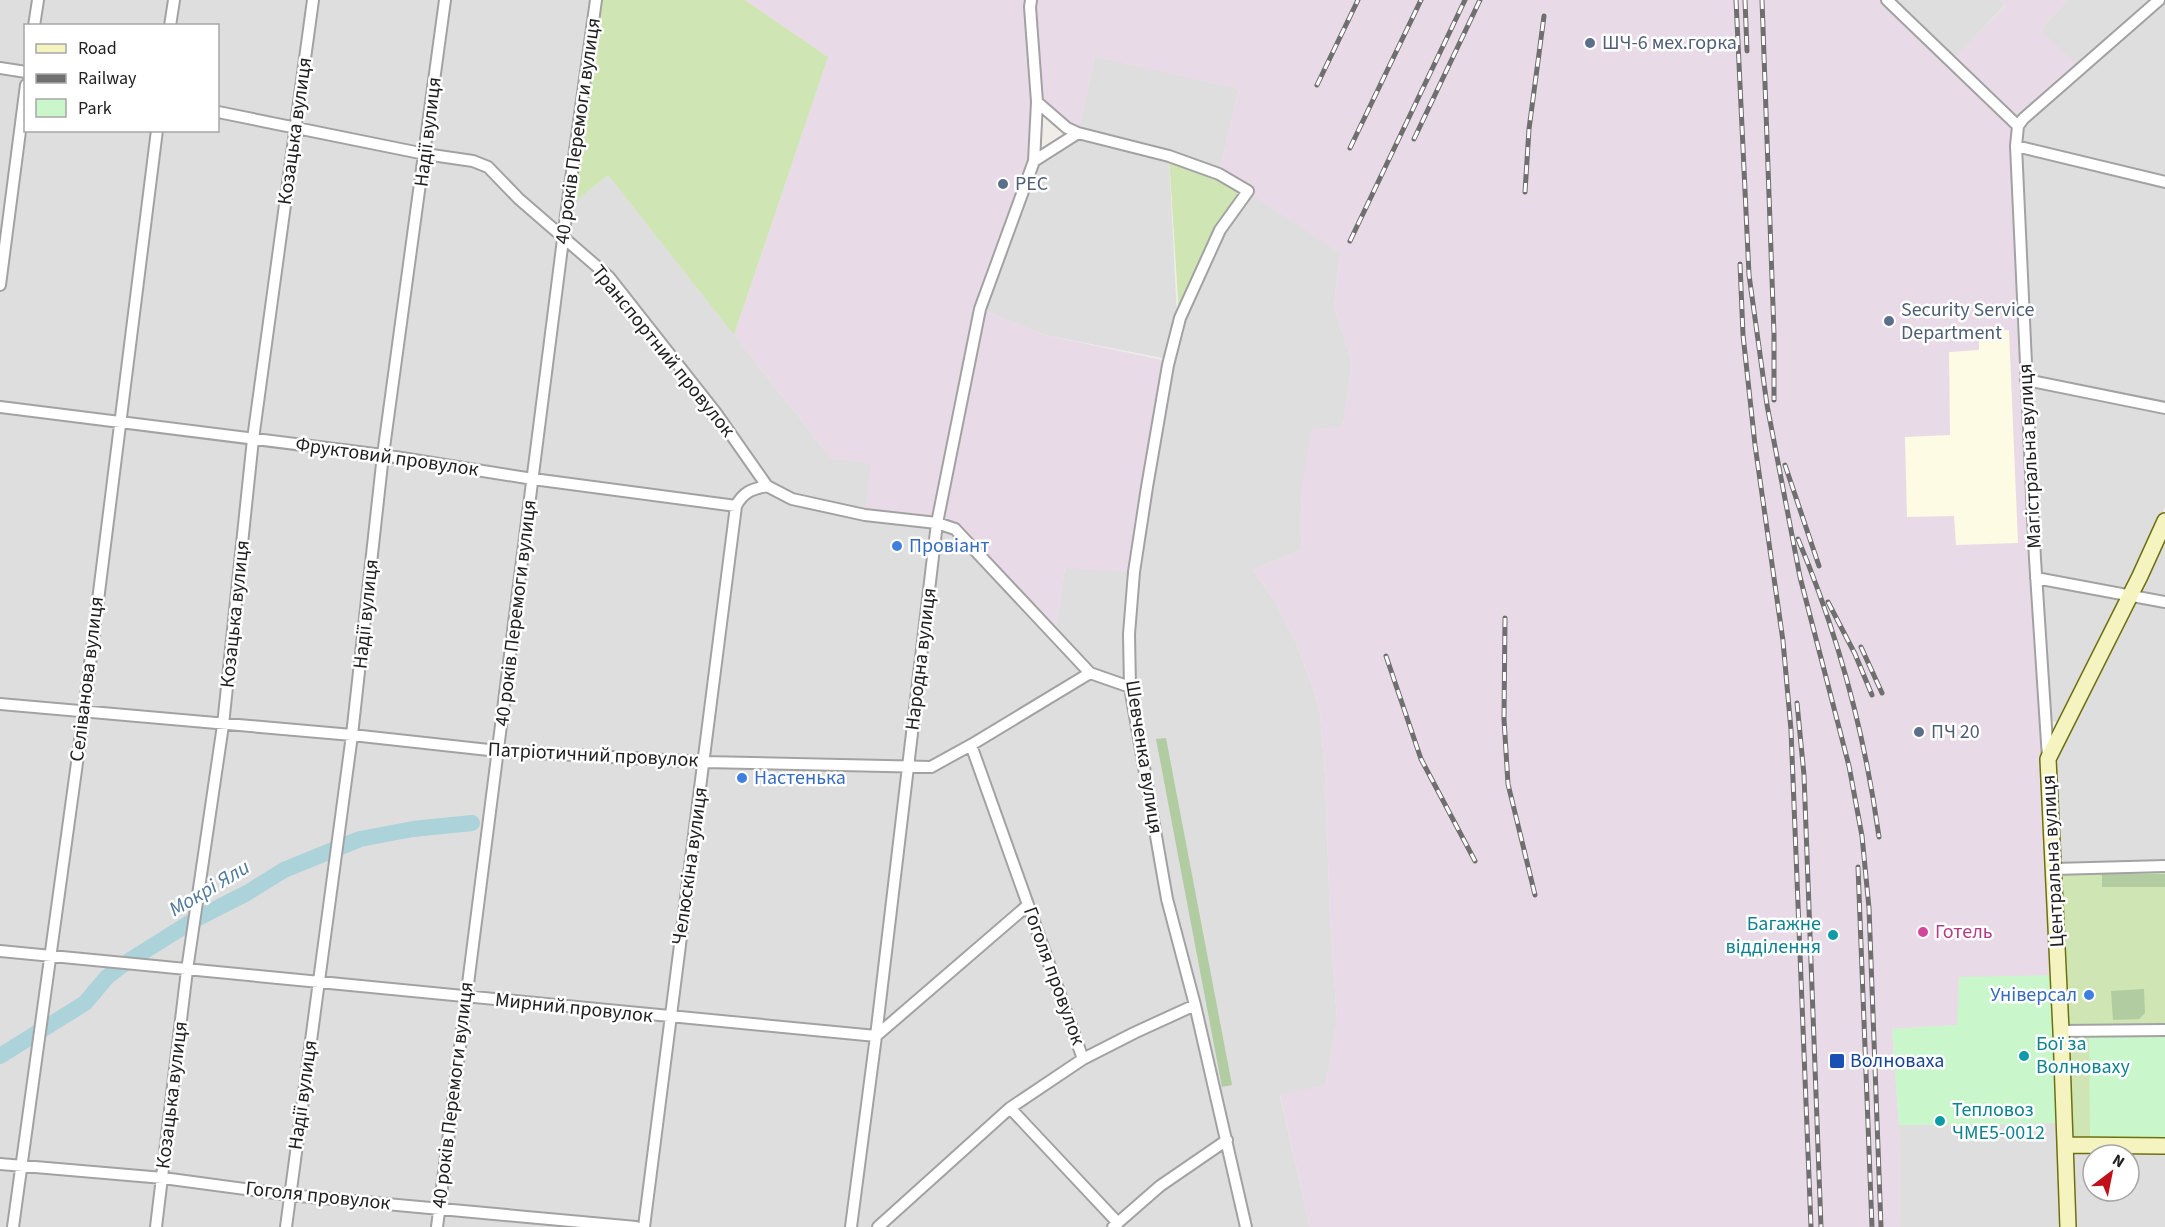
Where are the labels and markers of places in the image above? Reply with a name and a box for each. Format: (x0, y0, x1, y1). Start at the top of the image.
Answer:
place label: ШЧ-6 мех.горка (1602, 29, 1737, 57)
marker: ШЧ-6 мех.горка (1583, 36, 1597, 50)
place label: РЕС (1015, 170, 1048, 198)
marker: РЕС (996, 177, 1010, 191)
place label: Security Service Department (1901, 296, 2035, 347)
marker: Security Service Department (1882, 314, 1896, 328)
place label: Провіант (909, 532, 989, 560)
marker: Провіант (890, 539, 904, 553)
place label: ПЧ 20 (1931, 718, 1980, 746)
marker: ПЧ 20 (1912, 725, 1926, 739)
place label: Настенька (754, 764, 846, 792)
marker: Настенька (735, 771, 749, 785)
place label: Багажне відділення (1726, 910, 1821, 961)
place label: Готель (1935, 918, 1993, 946)
marker: Готель (1916, 925, 1930, 939)
marker: Багажне відділення (1826, 928, 1840, 942)
place label: Універсал (1990, 981, 2077, 1009)
marker: Універсал (2082, 988, 2096, 1002)
place label: Бої за Волноваху (2036, 1030, 2130, 1081)
place label: Волноваха (1850, 1047, 1944, 1075)
marker: Бої за Волноваху (2017, 1049, 2031, 1063)
marker: Волноваха (1828, 1052, 1846, 1070)
place label: Тепловоз ЧМЕ5-0012 (1952, 1096, 2045, 1147)
marker: Тепловоз ЧМЕ5-0012 (1933, 1114, 1947, 1128)

